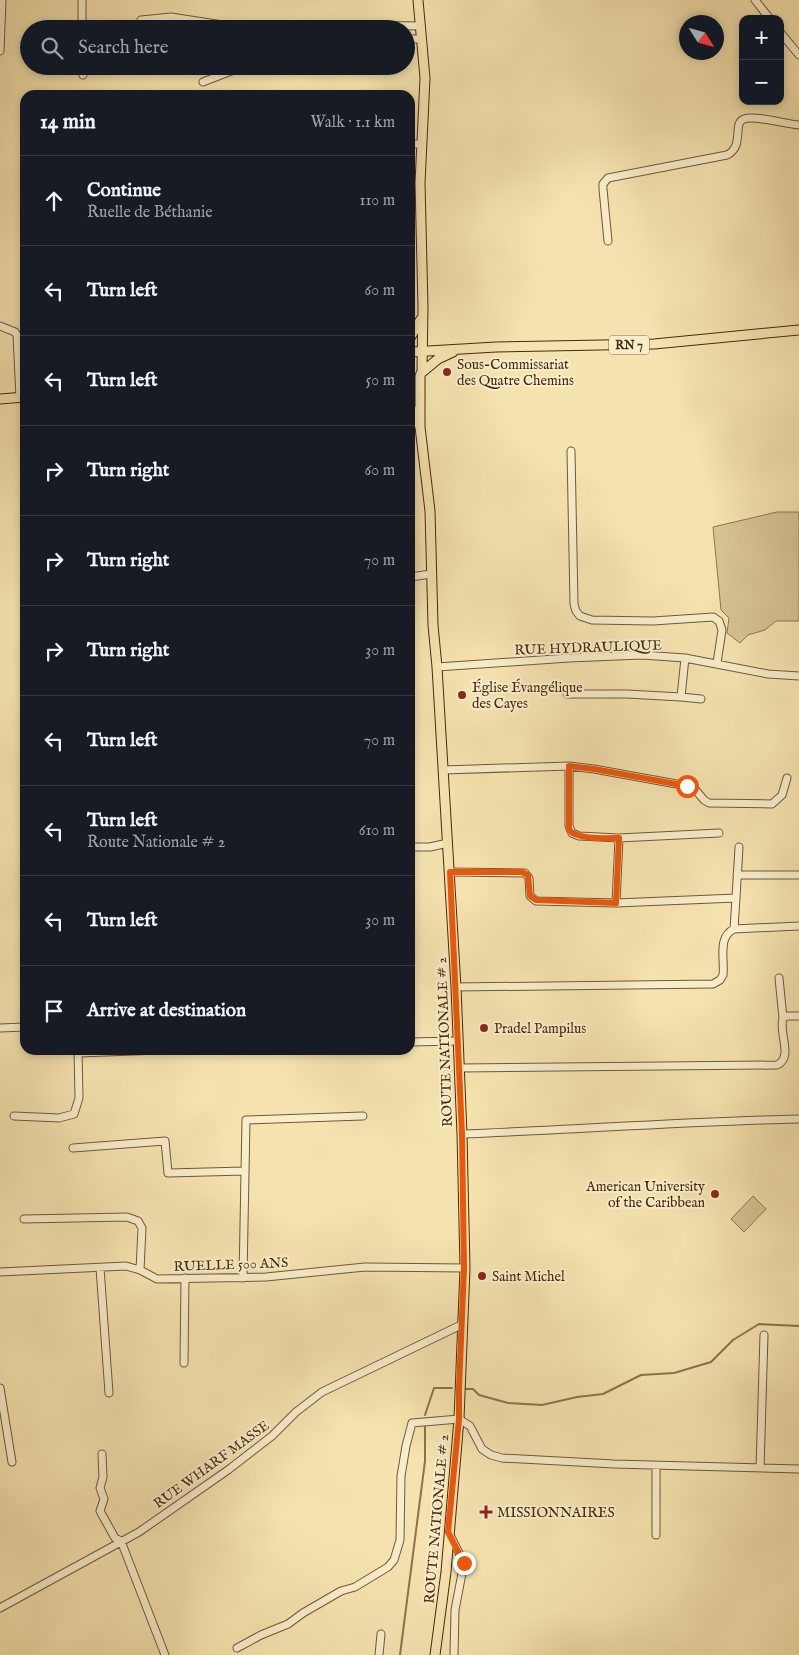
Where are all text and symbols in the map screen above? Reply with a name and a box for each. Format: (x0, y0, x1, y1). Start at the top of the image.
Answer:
north arrow (679, 15, 724, 60)
map controls (739, 15, 784, 105)
button: + (739, 15, 784, 60)
search box (20, 20, 415, 75)
icon: search (38, 34, 66, 62)
text: Search here (78, 36, 169, 60)
button: − (739, 60, 784, 105)
text: 14 min (40, 109, 96, 136)
text: Walk · 1.1 km (311, 113, 395, 133)
text: Continue (87, 179, 161, 203)
icon: ahead (40, 187, 68, 215)
text: 110 m (359, 191, 395, 211)
text: Ruelle de Béthanie (87, 203, 213, 223)
icon: left (40, 277, 68, 305)
text: Turn left (87, 279, 158, 303)
text: 60 m (365, 281, 395, 301)
road number: RN 7 (609, 336, 649, 354)
place label: Sous-Commissariat des Quatre Chemins (457, 356, 574, 390)
marker: Sous-Commissariat des Quatre Chemins (441, 366, 453, 378)
icon: left (40, 367, 68, 395)
text: Turn left (87, 369, 158, 393)
text: 50 m (366, 371, 395, 391)
icon: right (40, 457, 68, 485)
text: Turn right (87, 459, 169, 483)
text: 60 m (365, 461, 395, 481)
icon: right (40, 547, 68, 575)
text: Turn right (87, 549, 169, 573)
text: 70 m (364, 551, 395, 571)
street label: RUE HYDRAULIQUE (514, 636, 662, 660)
icon: right (40, 637, 68, 665)
text: Turn right (87, 639, 169, 663)
text: 30 m (365, 641, 395, 661)
place label: Église Évangélique des Cayes (472, 678, 583, 713)
marker: Église Évangélique des Cayes (456, 689, 468, 701)
icon: left (40, 727, 68, 755)
text: Turn left (87, 729, 158, 753)
text: 70 m (364, 731, 395, 751)
route start (676, 775, 699, 798)
text: Turn left (87, 809, 158, 833)
icon: left (40, 817, 68, 845)
text: 610 m (359, 821, 395, 841)
text: Route Nationale # 2 (87, 833, 225, 853)
icon: left (40, 907, 68, 935)
text: Turn left (87, 909, 158, 933)
text: 30 m (365, 911, 395, 931)
street label: ROUTE NATIONALE # 2 (433, 956, 457, 1127)
icon: arrive (40, 997, 68, 1025)
text: Arrive at destination (87, 999, 246, 1023)
place label: Pradel Pampilus (494, 1020, 586, 1038)
marker: Pradel Pampilus (478, 1022, 490, 1034)
place label: American University of the Caribbean (585, 1178, 706, 1212)
marker: American University of the Caribbean (709, 1188, 721, 1200)
street label: RUELLE 500 ANS (173, 1254, 289, 1276)
place label: Saint Michel (492, 1268, 565, 1286)
marker: Saint Michel (476, 1270, 488, 1282)
street label: RUE WHARF MASSE (150, 1417, 273, 1513)
street label: ROUTE NATIONALE # 2 (421, 1433, 453, 1605)
place label: MISSIONNAIRES (497, 1504, 615, 1522)
marker: MISSIONNAIRES (479, 1505, 493, 1519)
route end (453, 1552, 476, 1575)

